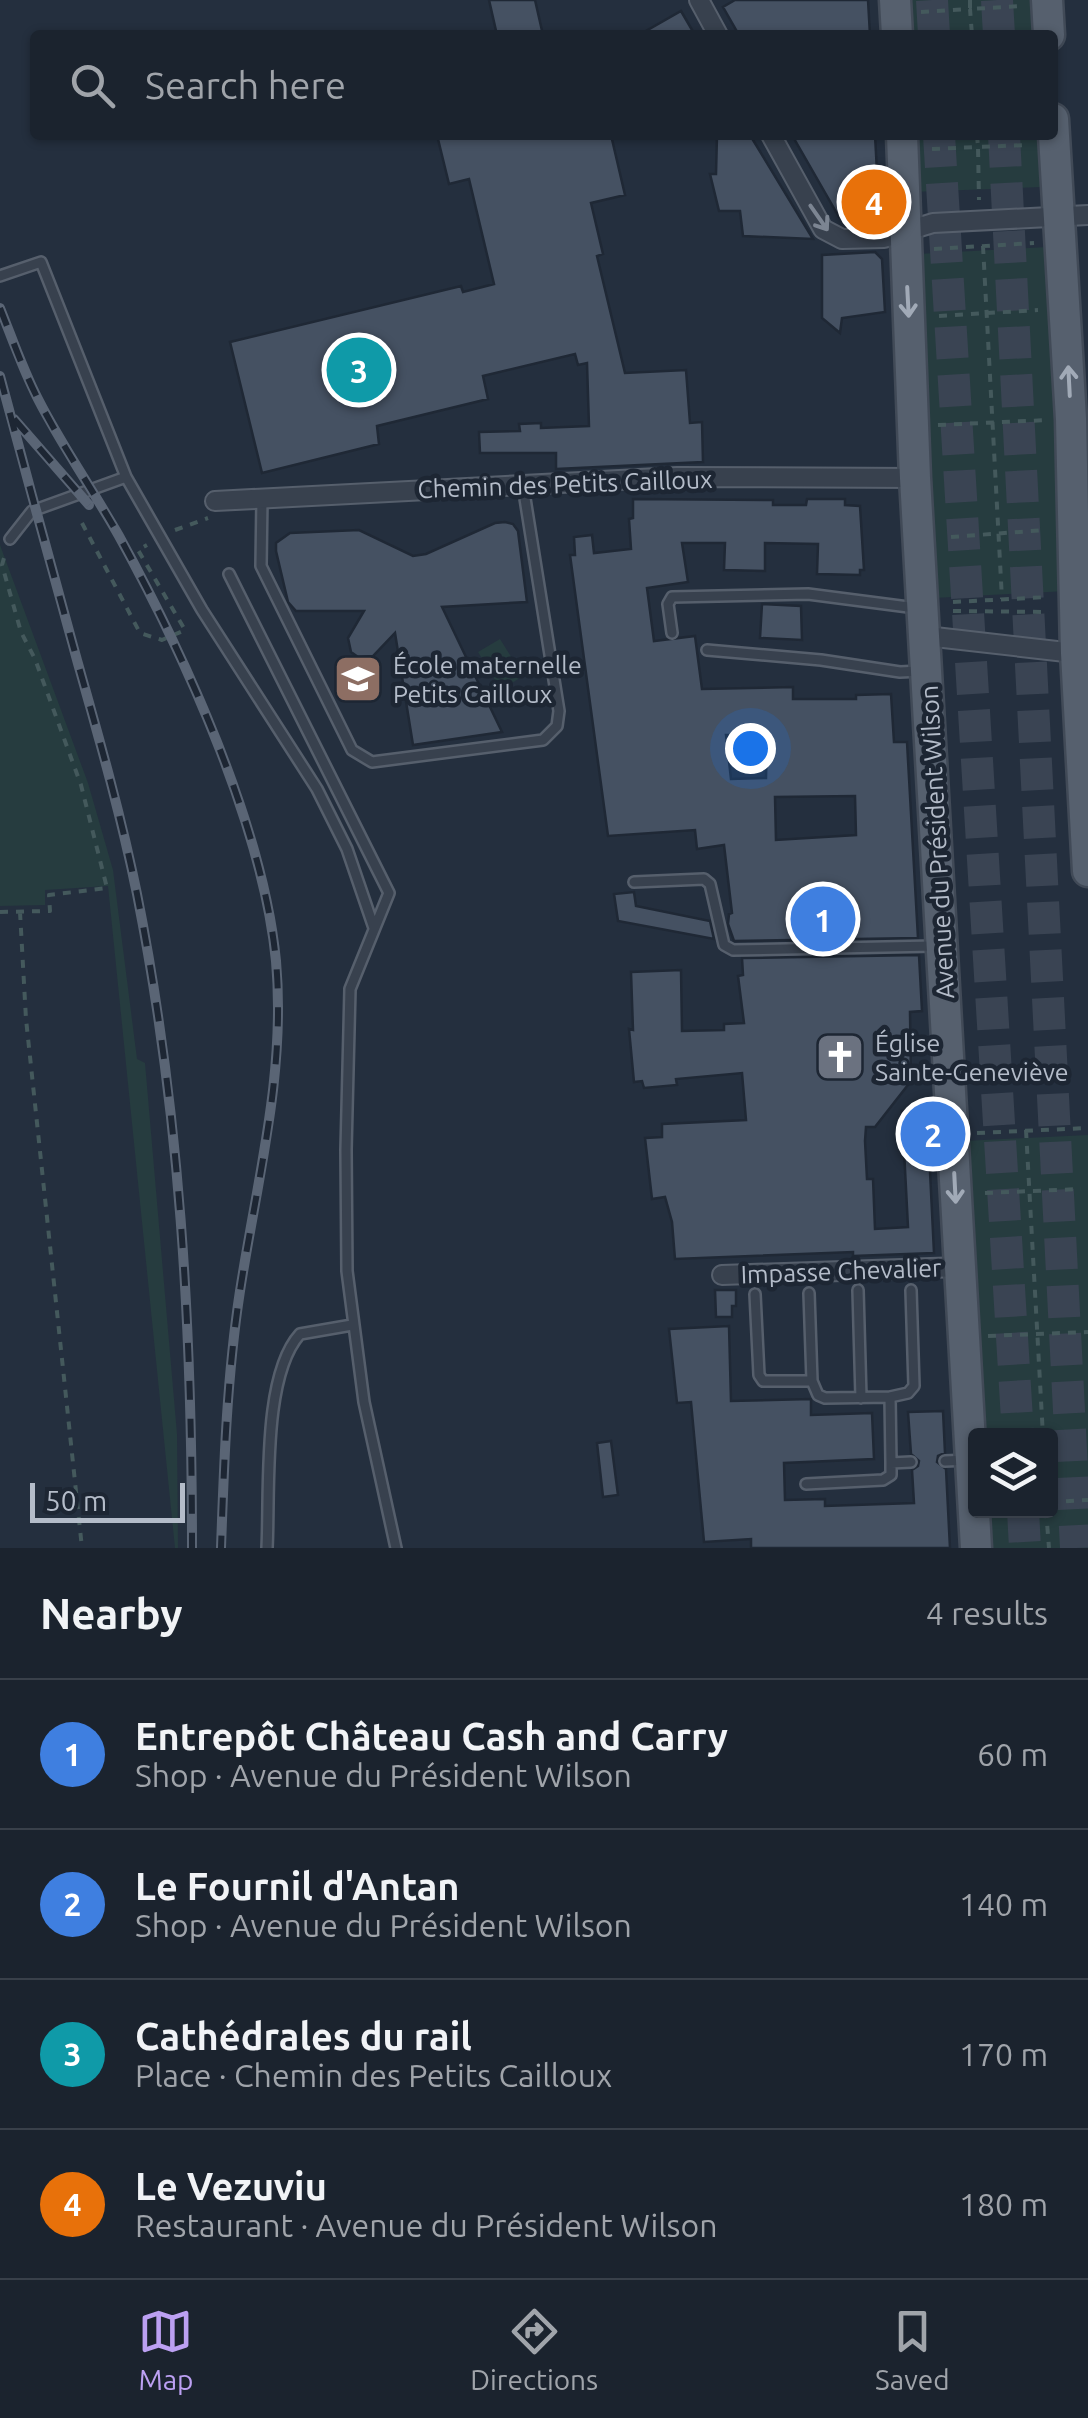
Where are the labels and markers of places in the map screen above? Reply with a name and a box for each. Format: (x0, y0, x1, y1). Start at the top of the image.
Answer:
pin: 4 (842, 164, 906, 240)
pin: 3 (326, 332, 392, 408)
place label: École maternelle Petits Cailloux (393, 651, 582, 708)
school or university icon: École maternelle Petits Cailloux (332, 653, 384, 705)
pin: 1 (790, 882, 856, 956)
place label: Église Sainte-Geneviève (875, 1029, 1069, 1086)
church icon: Église Sainte-Geneviève (814, 1031, 866, 1083)
pin: 2 (900, 1096, 966, 1172)

